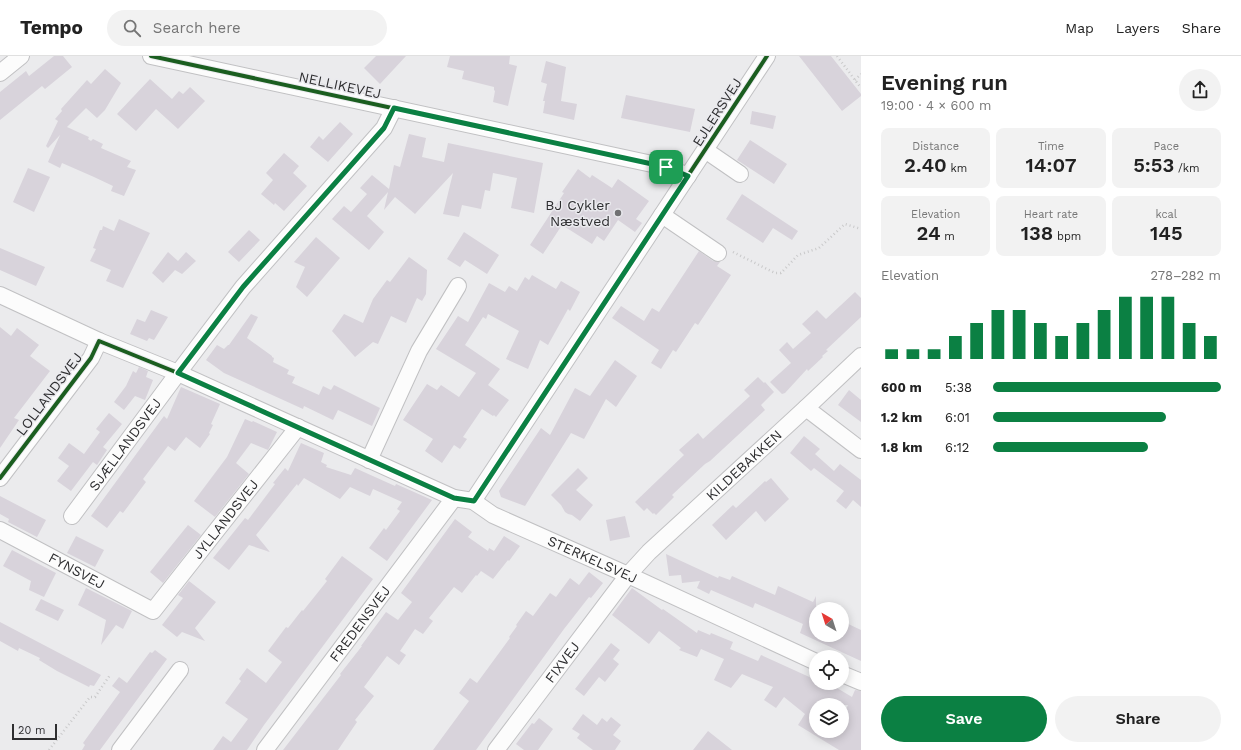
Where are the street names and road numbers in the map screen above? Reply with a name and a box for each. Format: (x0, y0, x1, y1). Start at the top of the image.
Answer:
street label: NELLIKEVEJ (297, 68, 383, 102)
street label: EJLERSVEJ (689, 75, 745, 149)
street label: LOLLANDSVEJ (13, 349, 85, 439)
street label: SJÆLLANDSVEJ (86, 395, 164, 494)
street label: KILDEBAKKEN (703, 426, 785, 504)
street label: JYLLANDSVEJ (189, 476, 262, 562)
street label: STERKELSVEJ (545, 532, 640, 586)
street label: FYNSVEJ (46, 549, 108, 592)
street label: FREDENSVEJ (326, 583, 393, 665)
street label: FIXVEJ (542, 639, 583, 686)

